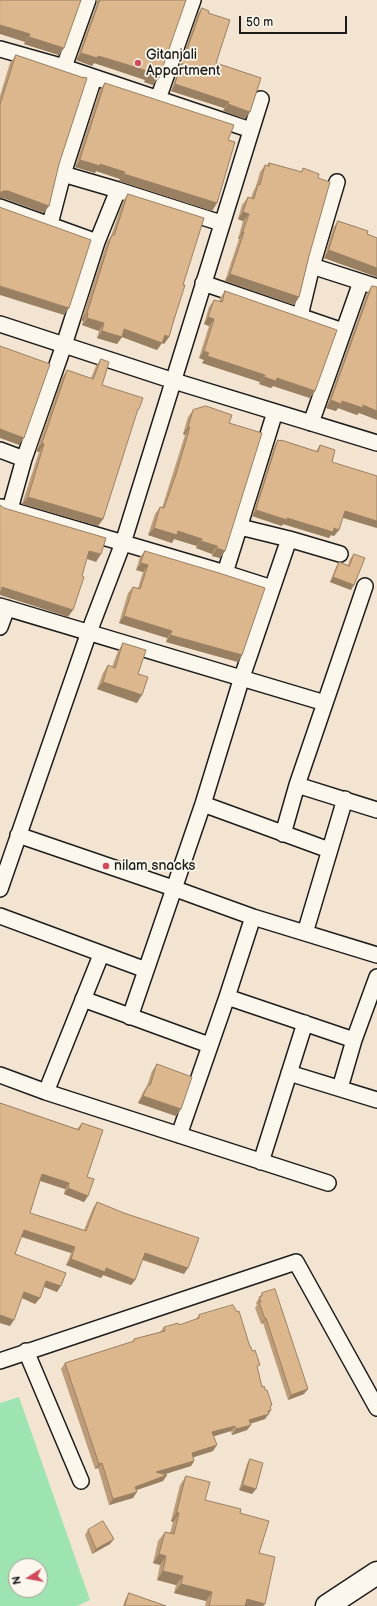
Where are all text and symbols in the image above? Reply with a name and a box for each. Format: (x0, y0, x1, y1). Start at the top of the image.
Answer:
scale bar (241, 8, 349, 34)
text: 50 m (246, 15, 273, 30)
place label: Gitanjali Appartment (146, 47, 220, 80)
marker: Gitanjali Appartment (133, 58, 143, 68)
place label: nilam snacks (114, 858, 195, 874)
marker: nilam snacks (101, 861, 111, 871)
north arrow (8, 1558, 48, 1598)
text: N (10, 1575, 24, 1585)

